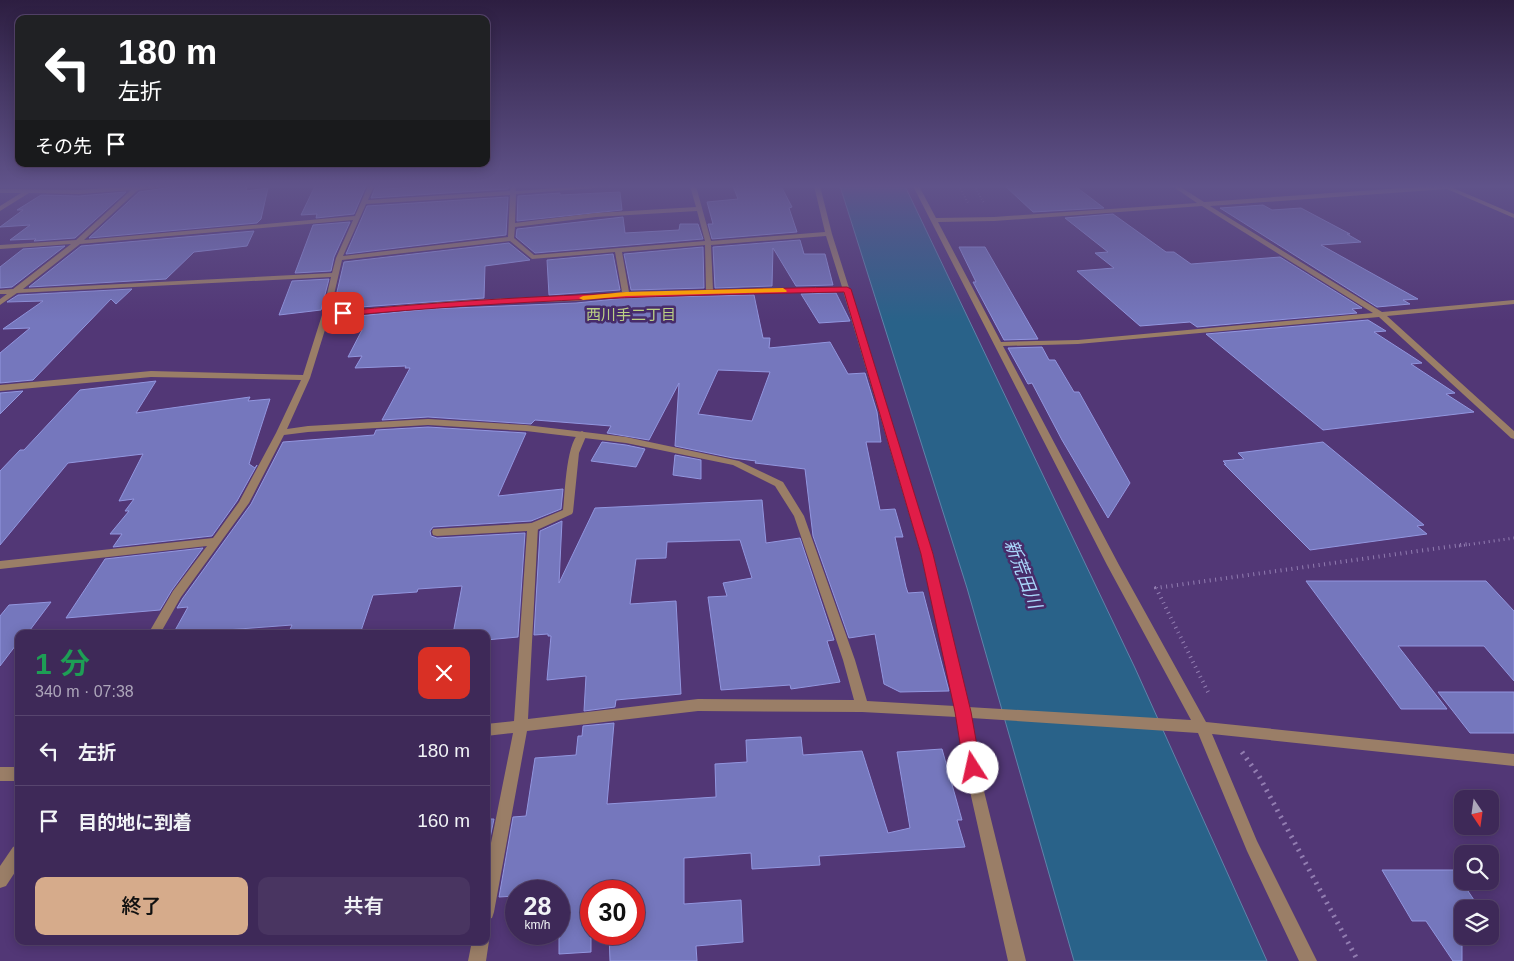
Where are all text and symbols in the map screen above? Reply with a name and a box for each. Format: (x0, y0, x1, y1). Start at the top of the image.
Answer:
text: 180 m (118, 32, 217, 71)
icon: left (35, 35, 100, 100)
text: 左折 (118, 79, 162, 104)
icon: arrive (102, 130, 130, 158)
text: その先 (35, 136, 92, 157)
pin (322, 292, 364, 334)
icon: arrive (329, 299, 357, 327)
district label: 西川手二丁目 (586, 306, 676, 323)
water label: 新荒田川 (1001, 537, 1046, 613)
text: 1 分 (35, 647, 90, 680)
button: close (418, 647, 470, 699)
text: 340 m · 07:38 (35, 683, 134, 700)
icon: left (35, 737, 63, 765)
text: 180 m (417, 740, 470, 761)
position arrow (946, 741, 998, 793)
text: 左折 (78, 742, 116, 763)
north arrow (1454, 790, 1499, 835)
map controls (1454, 790, 1499, 945)
icon: arrive (35, 807, 63, 835)
text: 160 m (417, 810, 470, 831)
text: 目的地に到着 (78, 812, 192, 833)
button: search (1454, 845, 1499, 890)
button: 終了 (35, 877, 248, 935)
button: 共有 (258, 877, 470, 935)
speed limit sign: 30 (580, 880, 645, 945)
text: 28 (524, 892, 551, 920)
button: layers (1454, 900, 1499, 945)
text: km/h (524, 918, 551, 932)

